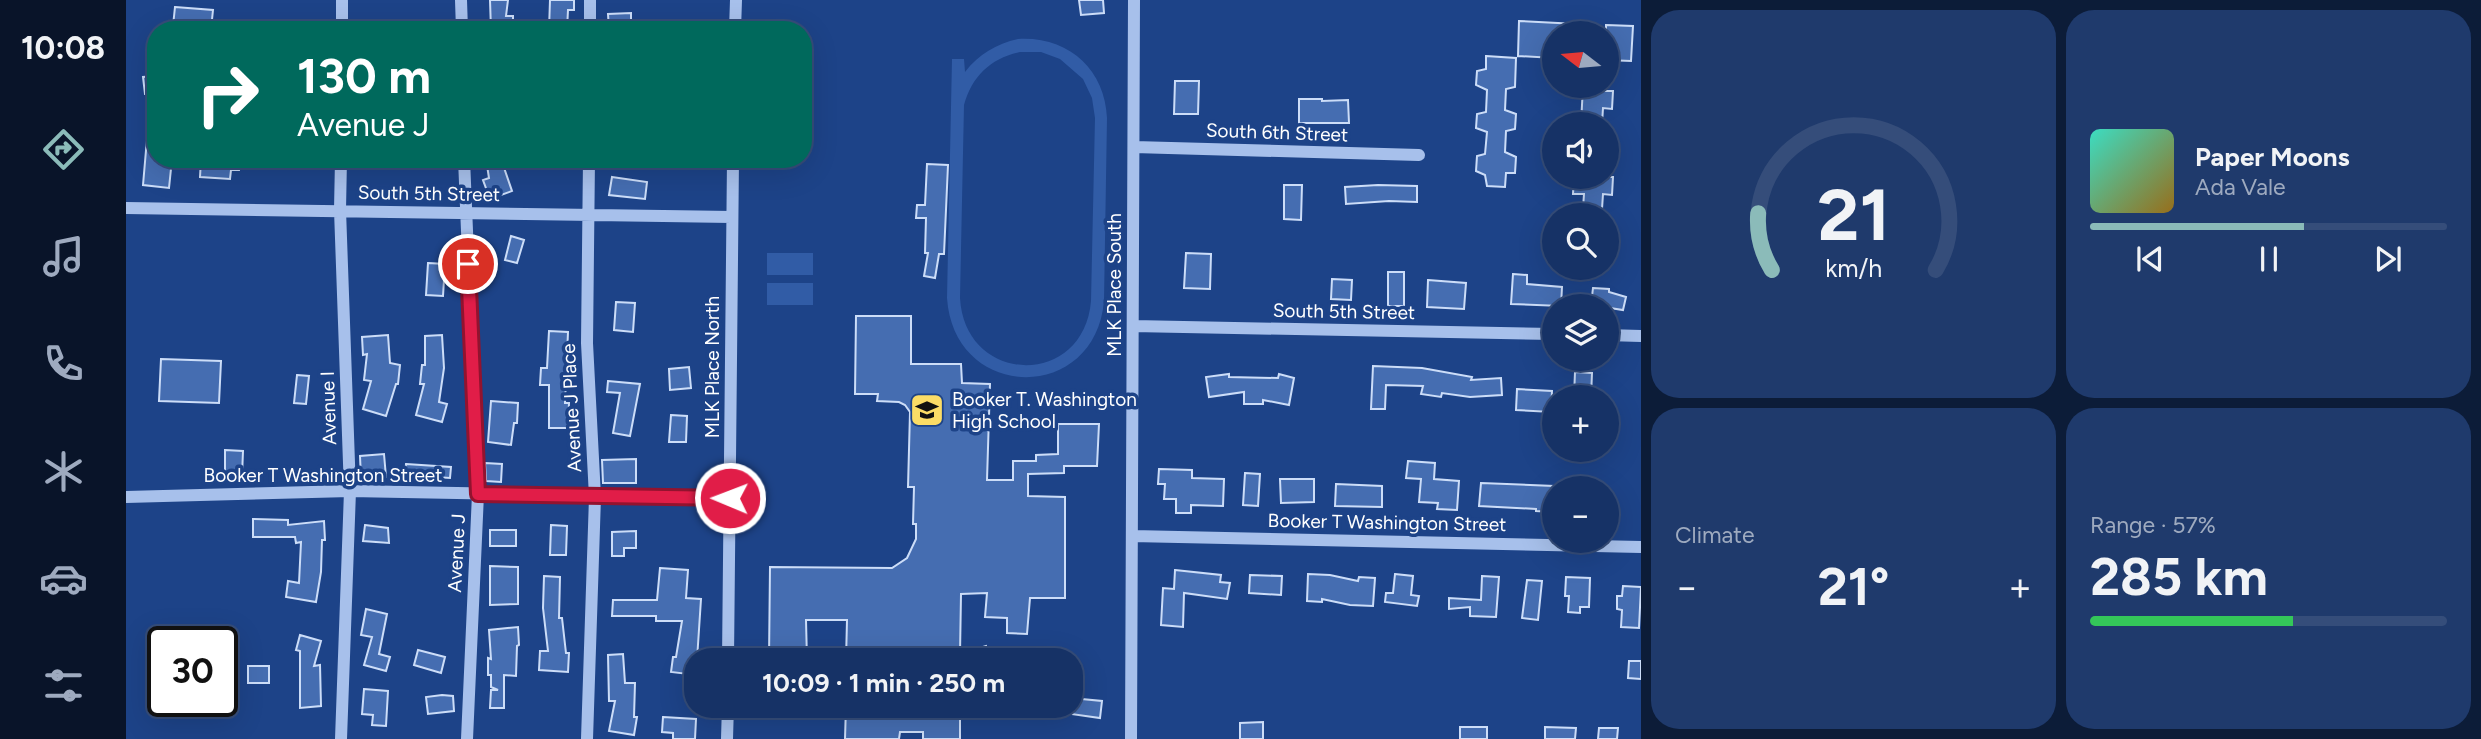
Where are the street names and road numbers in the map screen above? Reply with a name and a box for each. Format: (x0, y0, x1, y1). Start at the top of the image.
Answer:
street label: South 6th Street (1206, 119, 1348, 146)
street label: South 5th Street (358, 181, 500, 206)
street label: MLK Place South (1103, 213, 1126, 357)
street label: MLK Place North (701, 296, 724, 438)
street label: South 5th Street (1273, 299, 1415, 324)
street label: Avenue J Place (557, 343, 586, 473)
street label: Avenue I (316, 371, 341, 445)
street label: Booker T Washington Street (204, 464, 442, 487)
street label: Booker T Washington Street (1267, 509, 1507, 536)
street label: Avenue J (443, 513, 470, 593)

